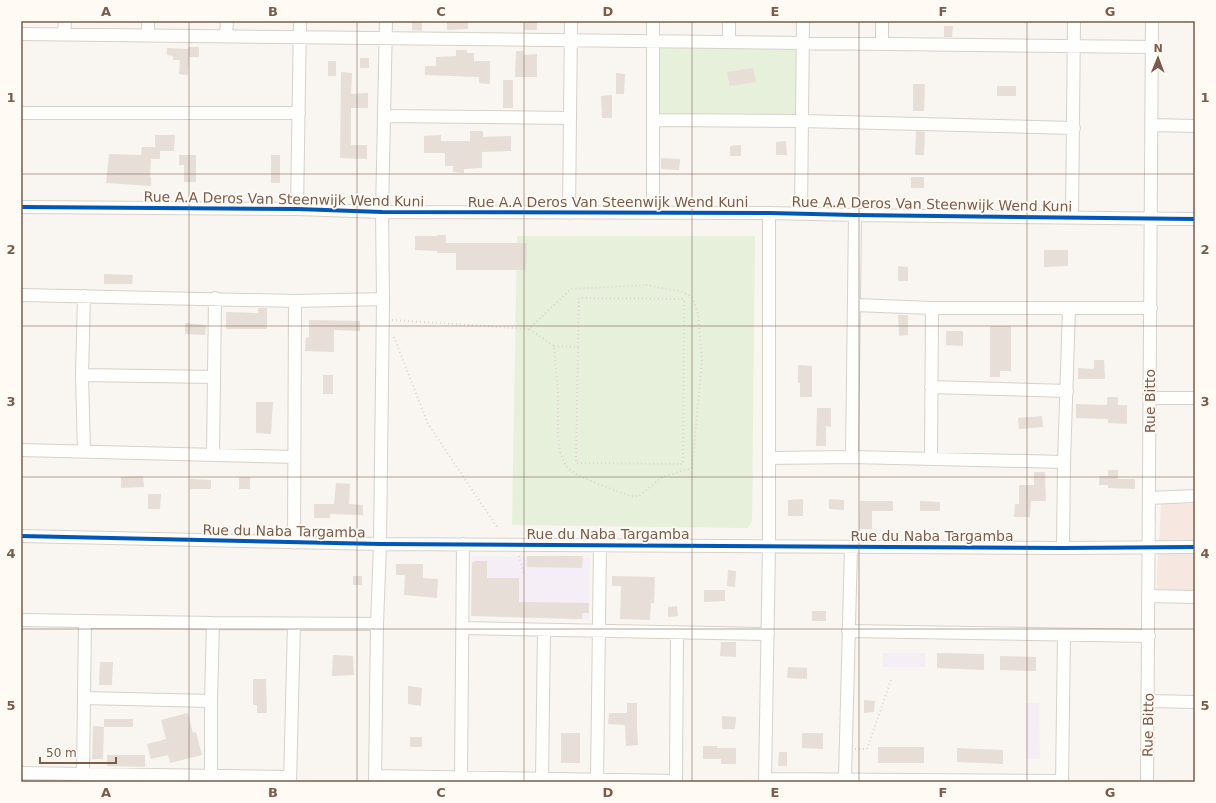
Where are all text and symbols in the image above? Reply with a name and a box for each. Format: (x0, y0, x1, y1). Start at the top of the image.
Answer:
text: A (101, 4, 111, 19)
text: B (268, 4, 278, 19)
text: C (436, 4, 446, 19)
text: D (603, 4, 614, 19)
text: E (771, 4, 779, 19)
text: F (939, 4, 947, 19)
text: G (1105, 4, 1115, 19)
north arrow (1138, 38, 1178, 78)
text: N (1153, 42, 1163, 55)
text: 1 (6, 90, 16, 105)
text: 1 (1200, 90, 1210, 105)
street label: Rue A.A Deros Van Steenwijk Wend Kuni (144, 189, 424, 209)
street label: Rue A.A Deros Van Steenwijk Wend Kuni (468, 194, 748, 210)
street label: Rue A.A Deros Van Steenwijk Wend Kuni (792, 194, 1072, 214)
text: 2 (6, 242, 16, 257)
text: 2 (1200, 242, 1210, 257)
street label: Rue Bitto (1142, 369, 1158, 433)
text: 3 (6, 394, 16, 409)
text: 3 (1200, 394, 1210, 409)
street label: Rue du Naba Targamba (202, 522, 366, 540)
street label: Rue du Naba Targamba (526, 526, 690, 542)
street label: Rue du Naba Targamba (850, 528, 1014, 544)
text: 4 (6, 546, 16, 561)
text: 4 (1200, 546, 1210, 561)
street label: Rue Bitto (1139, 693, 1157, 757)
text: 5 (6, 698, 16, 713)
text: 5 (1200, 698, 1210, 713)
scale bar (40, 739, 116, 765)
text: 50 m (46, 746, 77, 760)
text: A (101, 785, 111, 800)
text: B (268, 785, 278, 800)
text: C (436, 785, 446, 800)
text: D (603, 785, 614, 800)
text: E (771, 785, 779, 800)
text: F (939, 785, 947, 800)
text: G (1105, 785, 1115, 800)

